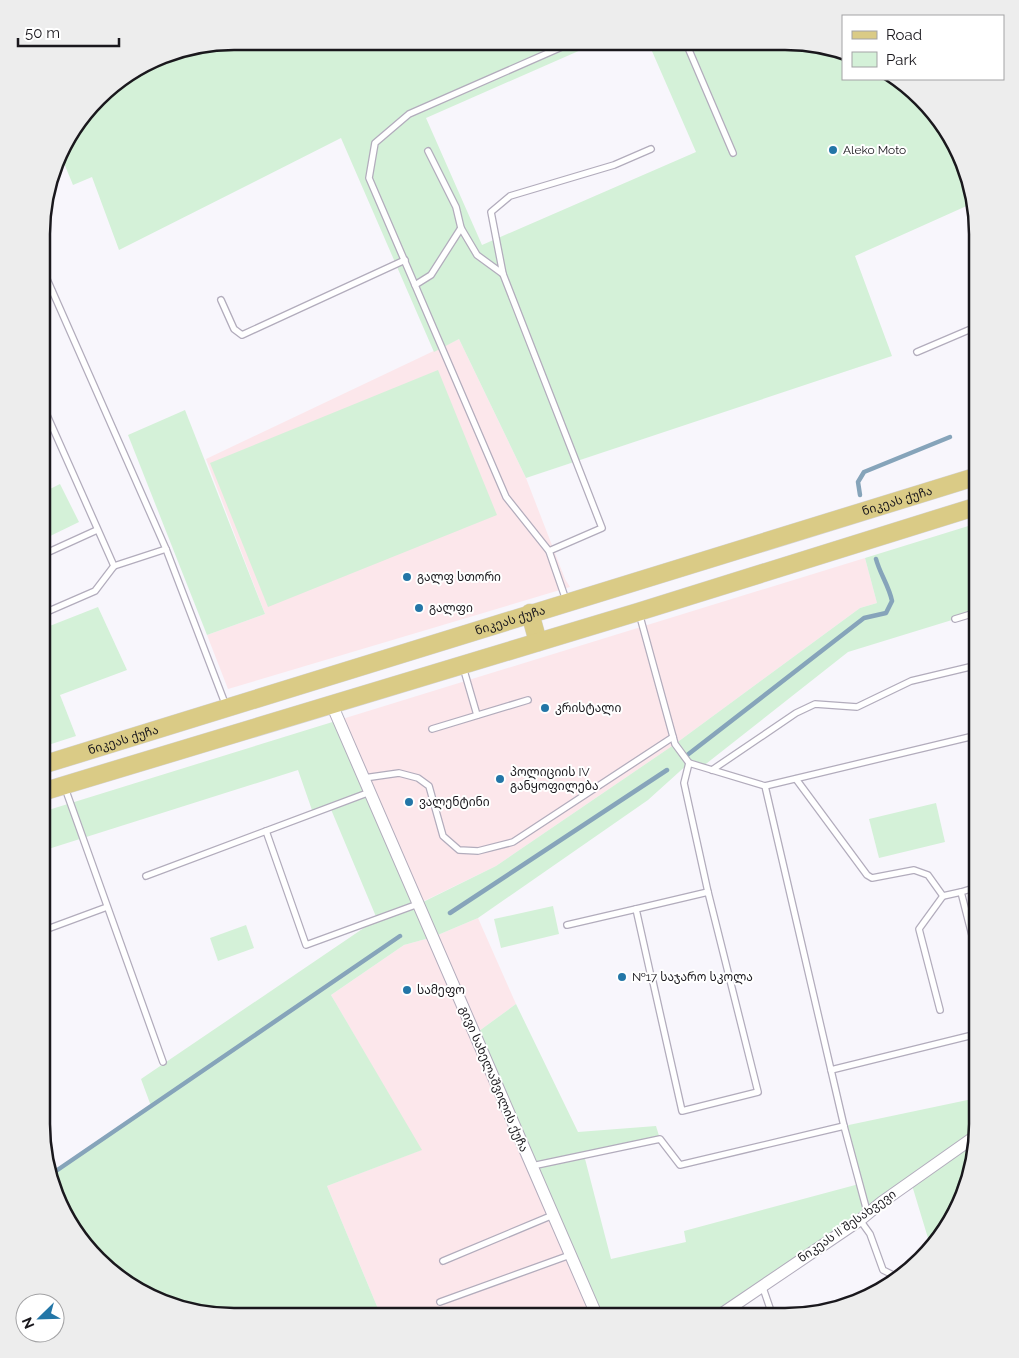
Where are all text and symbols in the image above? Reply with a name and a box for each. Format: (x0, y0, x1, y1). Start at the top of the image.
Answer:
scale bar (18, 15, 119, 47)
legend (842, 15, 1004, 80)
text: 50 m (25, 24, 60, 42)
text: Road (886, 26, 922, 44)
text: Park (886, 51, 917, 69)
place label: Aleko Moto (843, 143, 906, 157)
marker: Aleko Moto (827, 144, 839, 156)
street label: ნიკეას ქუჩა (860, 484, 934, 518)
place label: გალფ სთორი (417, 570, 501, 585)
marker: გალფ სთორი (401, 571, 413, 583)
place label: გალფი (429, 601, 473, 616)
marker: გალფი (413, 602, 425, 614)
street label: ნიკეას ქუჩა (473, 603, 547, 638)
place label: კრისტალი (555, 701, 621, 716)
marker: კრისტალი (539, 702, 551, 714)
street label: ნიკეას ქუჩა (86, 722, 160, 757)
place label: პოლიციის IV განყოფილება (510, 765, 599, 794)
marker: პოლიციის IV განყოფილება (494, 773, 506, 785)
place label: ვალენტინი (419, 795, 490, 810)
marker: ვალენტინი (403, 796, 415, 808)
place label: №17 საჯარო სკოლა (632, 970, 753, 985)
marker: №17 საჯარო სკოლა (616, 971, 628, 983)
place label: სამეფო (417, 983, 465, 997)
marker: სამეფო (401, 984, 413, 996)
street label: გივი სახელაშვილის ქუჩა (456, 1004, 531, 1155)
street label: ნიკეას II შესახვევი (795, 1187, 899, 1265)
north arrow (15, 1293, 65, 1343)
text: N (19, 1315, 37, 1331)

